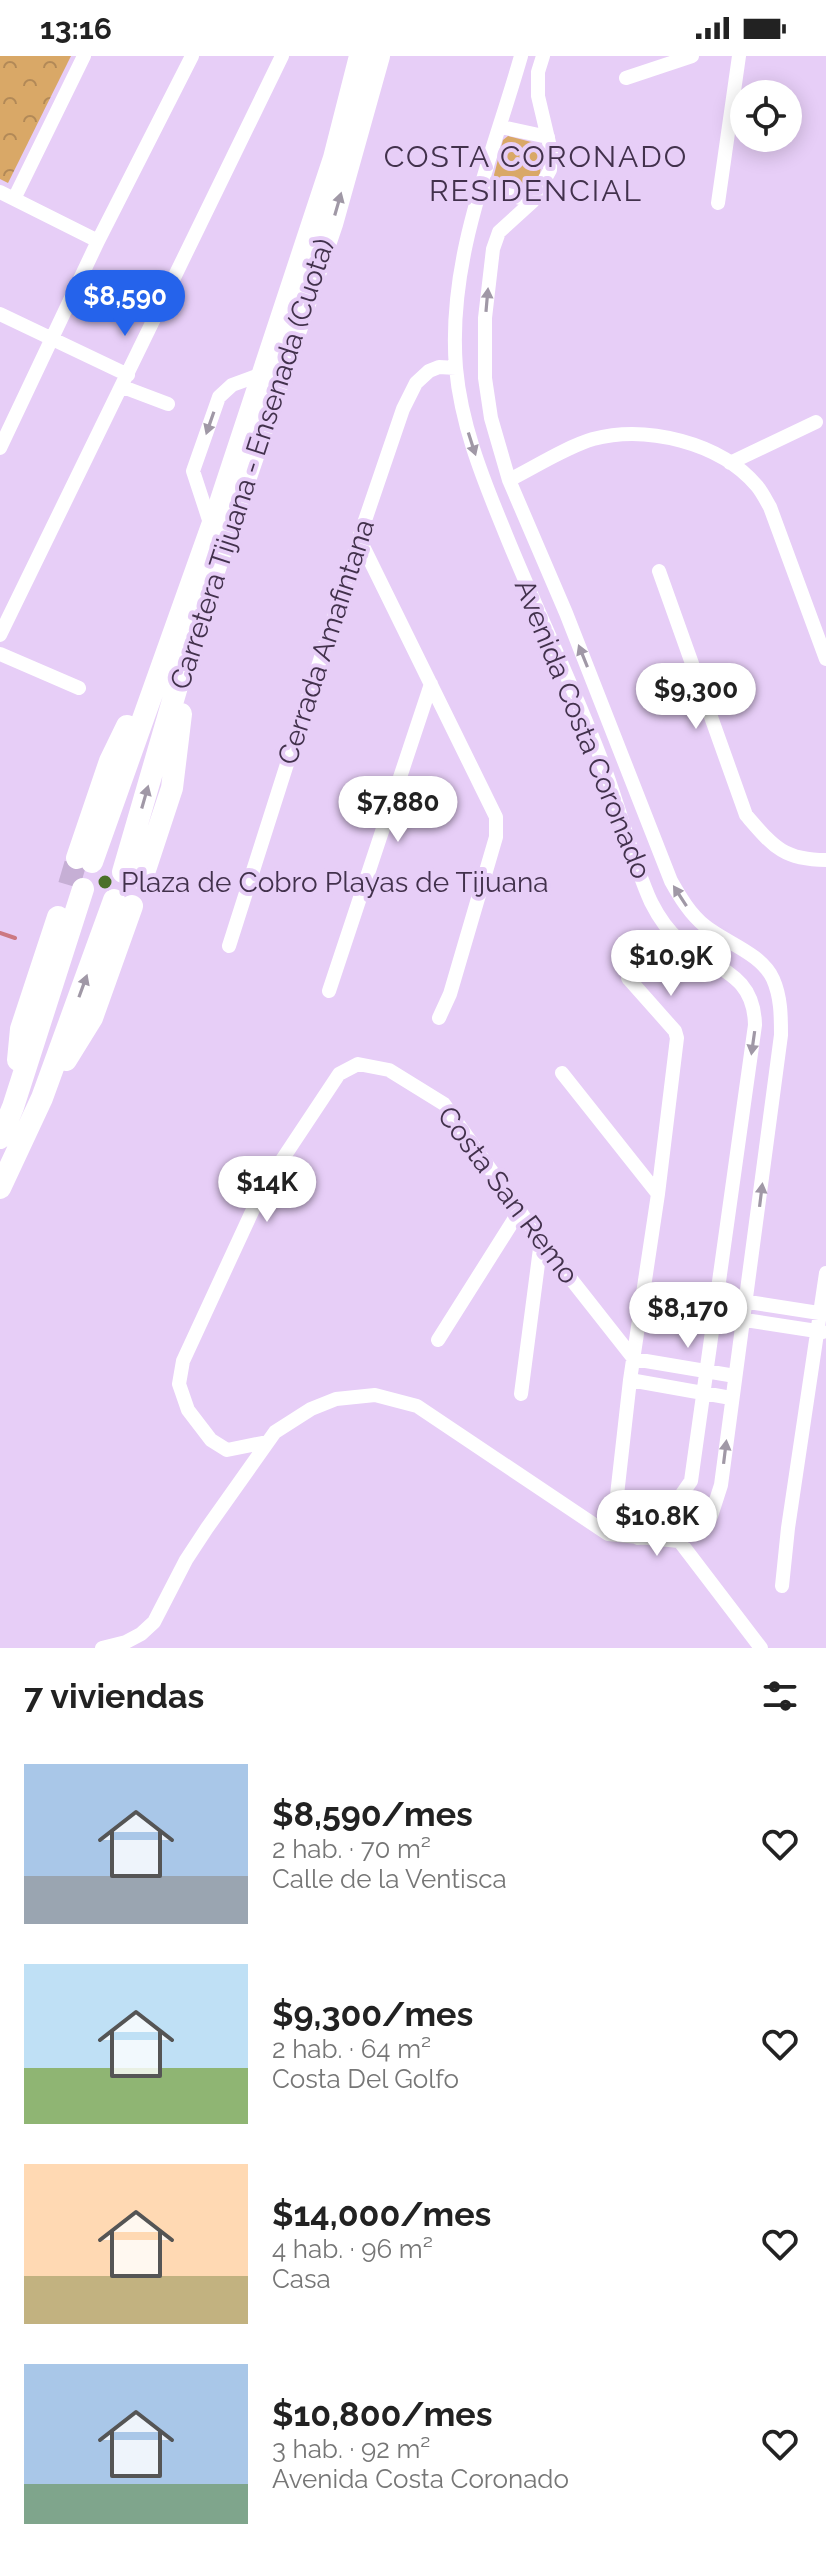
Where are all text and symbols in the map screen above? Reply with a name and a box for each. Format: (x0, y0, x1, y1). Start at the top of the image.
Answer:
text: 13:16 (40, 11, 112, 46)
map controls (730, 80, 802, 152)
button: locate (730, 80, 802, 152)
district label: COSTA CORONADO RESIDENCIAL (384, 139, 688, 208)
one-way arrow (332, 191, 344, 216)
street label: Carretera Tijuana - Ensenada (Cuota) (163, 234, 341, 694)
pin: $8,590 (60, 270, 190, 338)
text: $8,590 (83, 281, 167, 311)
one-way arrow (481, 287, 494, 312)
one-way arrow (203, 411, 215, 435)
one-way arrow (466, 432, 478, 456)
street label: Cerrada Amafintana (271, 515, 381, 769)
street label: Avenida Costa Coronado (508, 575, 658, 883)
one-way arrow (576, 644, 589, 668)
pin: $9,300 (631, 663, 761, 731)
text: $9,300 (654, 674, 738, 704)
pin: $7,880 (333, 776, 463, 844)
one-way arrow (139, 785, 152, 809)
text: $7,880 (356, 787, 440, 817)
place label: Plaza de Cobro Playas de Tijuana (121, 866, 548, 899)
marker: Plaza de Cobro Playas de Tijuana (96, 873, 114, 891)
one-way arrow (673, 886, 688, 907)
pin: $10.9K (606, 930, 736, 998)
text: $10.9K (629, 941, 713, 971)
one-way arrow (77, 974, 90, 998)
one-way arrow (746, 1031, 759, 1056)
street label: Costa San Remo (431, 1100, 585, 1290)
pin: $14K (220, 1156, 314, 1224)
text: $14K (236, 1167, 298, 1197)
one-way arrow (754, 1182, 767, 1207)
pin: $8,170 (623, 1282, 753, 1350)
text: $8,170 (647, 1293, 729, 1323)
one-way arrow (719, 1439, 732, 1464)
pin: $10.8K (592, 1490, 722, 1558)
text: $10.8K (615, 1501, 699, 1531)
icon: filters (758, 1674, 802, 1718)
text: 7 viviendas (24, 1676, 204, 1716)
text: $8,590/mes (272, 1794, 473, 1834)
icon: home (88, 1796, 184, 1892)
icon: heart (758, 1822, 802, 1866)
text: 2 hab. · 70 m² (272, 1834, 431, 1864)
text: Calle de la Ventisca (272, 1864, 507, 1894)
text: $9,300/mes (272, 1994, 473, 2034)
icon: home (88, 1996, 184, 2092)
icon: heart (758, 2022, 802, 2066)
text: 2 hab. · 64 m² (272, 2034, 431, 2064)
text: Costa Del Golfo (272, 2064, 459, 2094)
text: $14,000/mes (272, 2194, 491, 2234)
icon: home (88, 2196, 184, 2292)
icon: heart (758, 2222, 802, 2266)
text: 4 hab. · 96 m² (272, 2234, 433, 2264)
text: Casa (272, 2264, 331, 2294)
text: $10,800/mes (272, 2394, 493, 2434)
icon: home (88, 2396, 184, 2492)
icon: heart (758, 2422, 802, 2466)
text: 3 hab. · 92 m² (272, 2434, 430, 2464)
text: Avenida Costa Coronado (272, 2464, 569, 2494)

